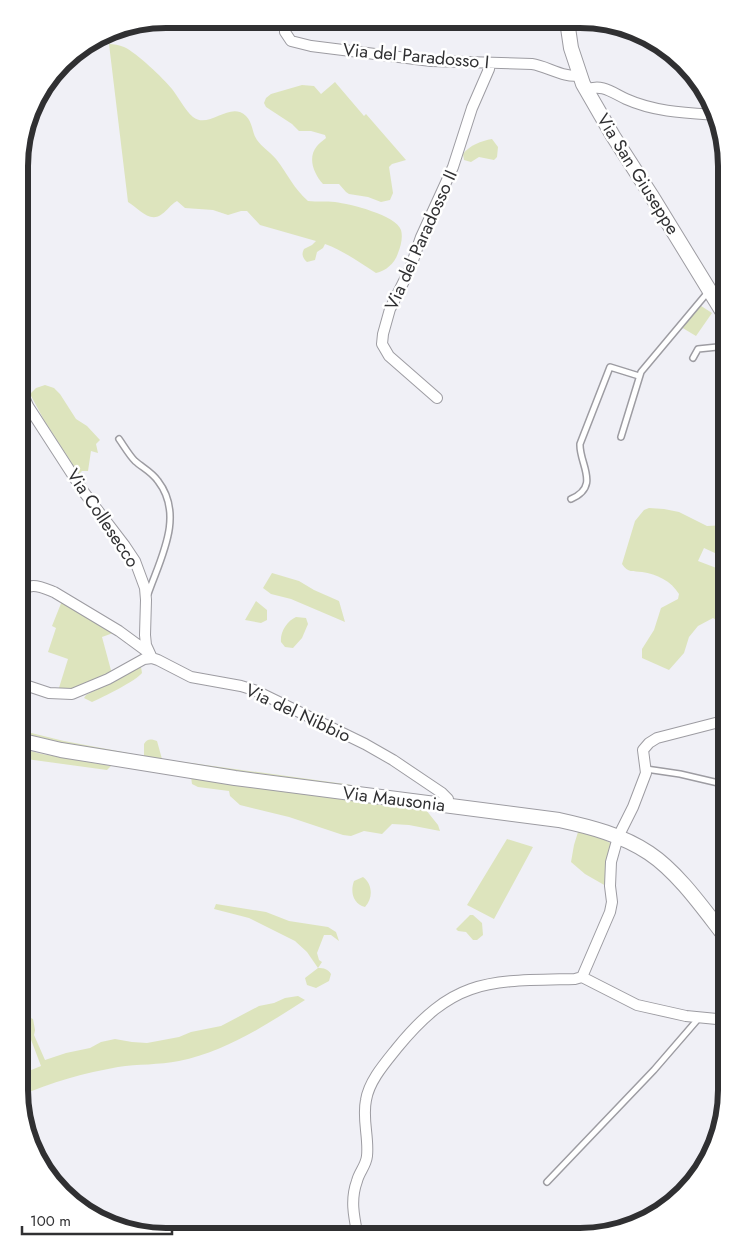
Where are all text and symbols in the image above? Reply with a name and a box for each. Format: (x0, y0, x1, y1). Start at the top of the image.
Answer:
street label: Via del Paradosso I (342, 37, 490, 75)
street label: Via San Giuseppe (590, 108, 686, 240)
street label: Via del Paradosso II (378, 166, 464, 314)
street label: Via Collesecco (60, 464, 146, 573)
street label: Via del Nibbio (241, 677, 355, 749)
street label: Via Mausonia (341, 780, 447, 818)
scale bar (22, 1204, 172, 1236)
text: 100 m (30, 1210, 71, 1232)

